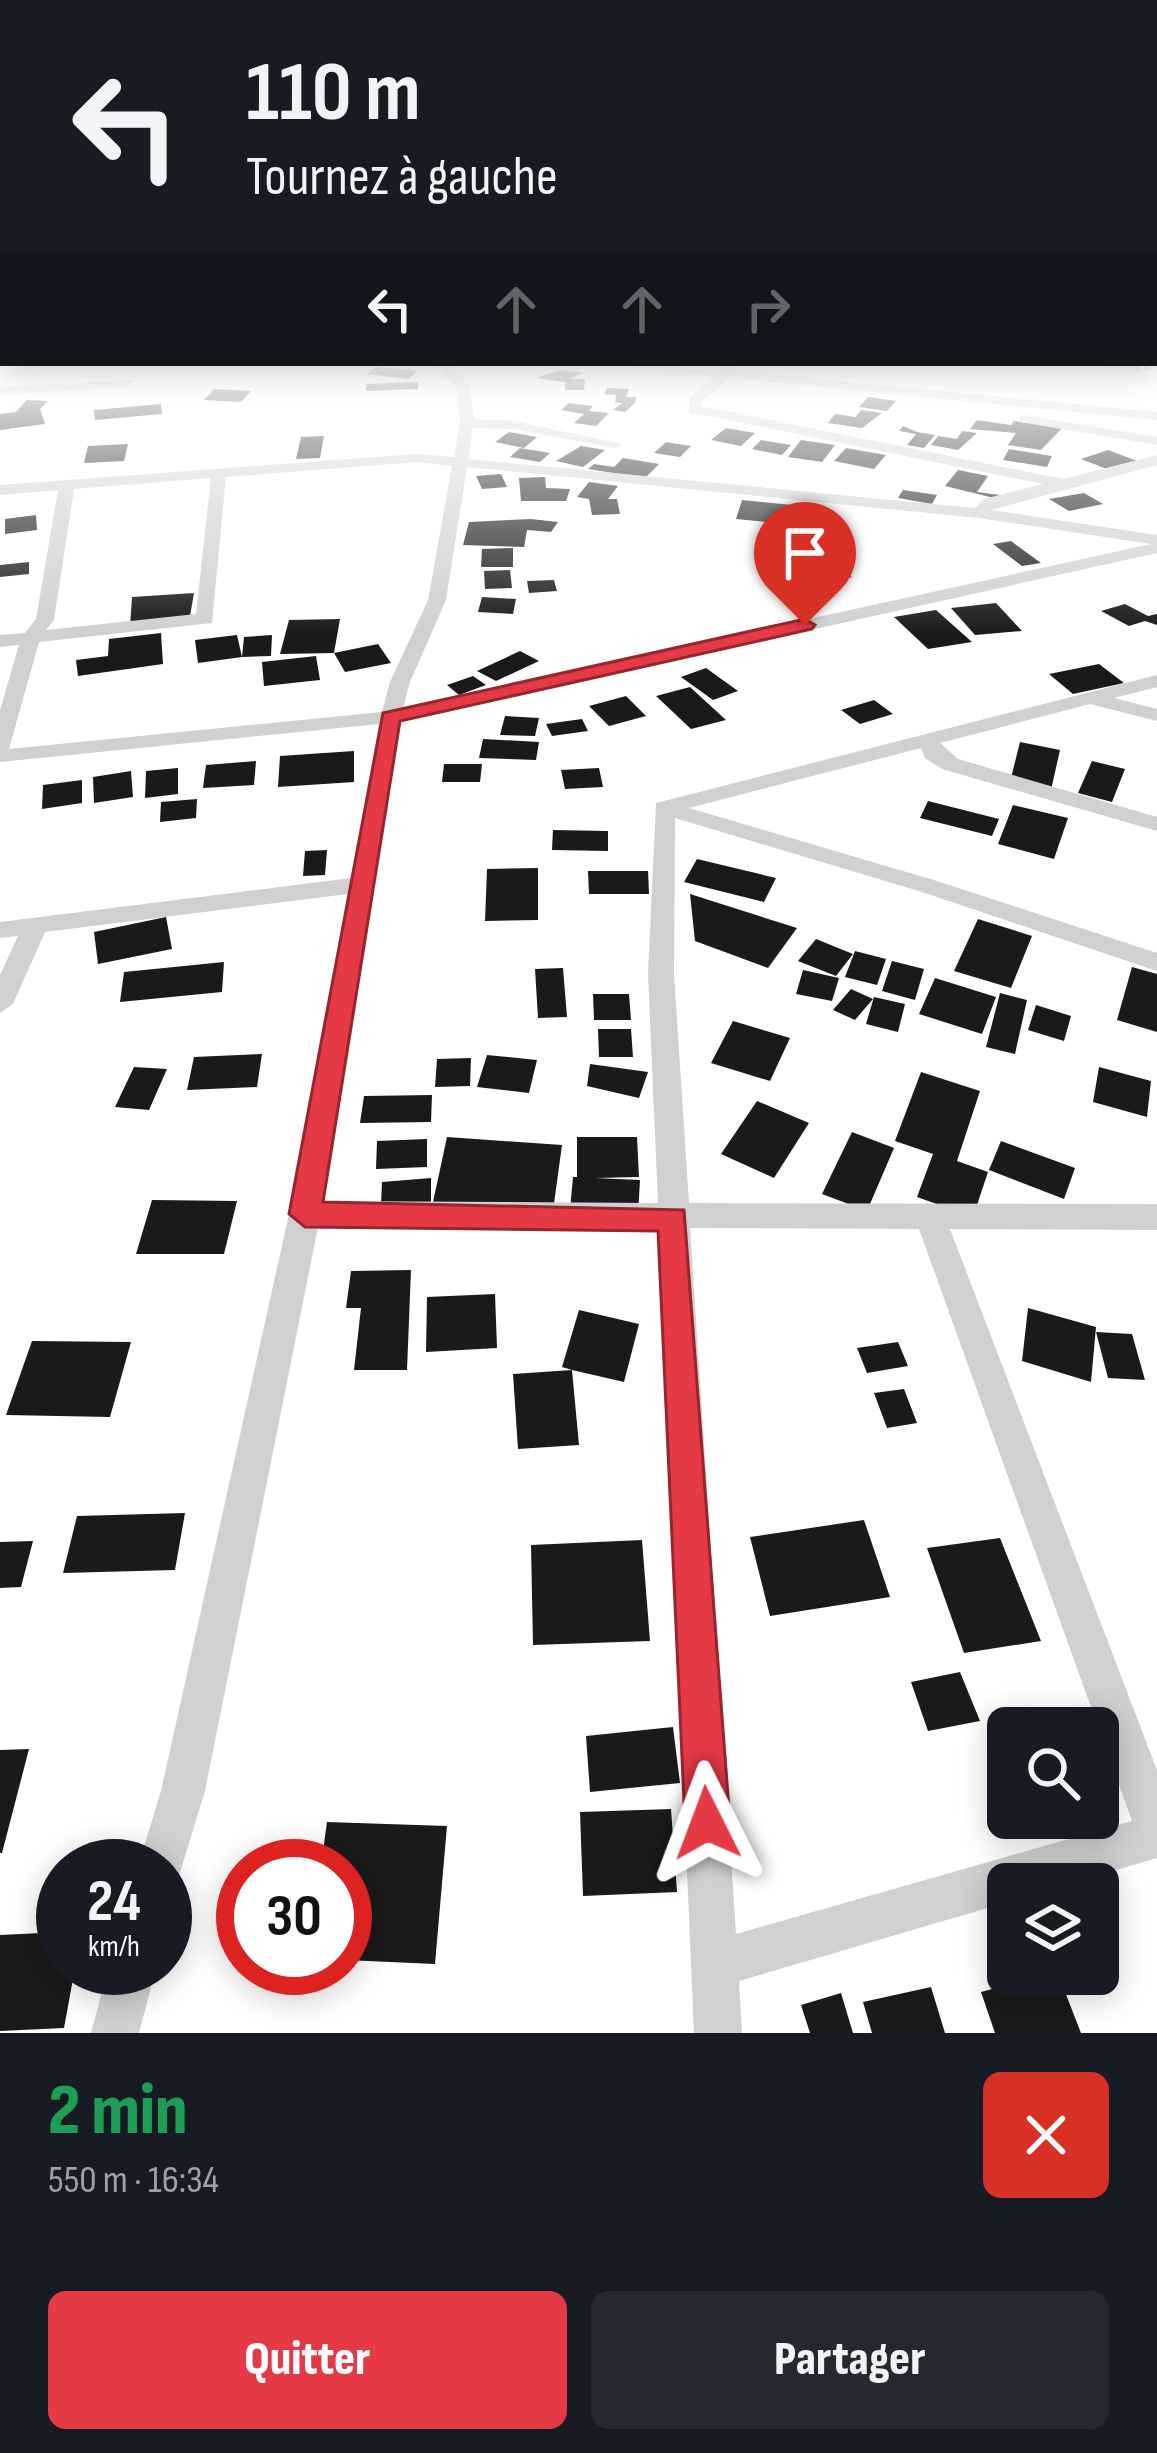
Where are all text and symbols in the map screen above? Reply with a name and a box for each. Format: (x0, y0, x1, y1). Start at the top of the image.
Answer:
text: 110 m (246, 43, 421, 144)
icon: left (48, 48, 204, 204)
text: Tournez à gauche (246, 145, 558, 210)
icon: left (357, 276, 423, 342)
icon: ahead (483, 276, 549, 342)
icon: ahead (609, 276, 675, 342)
icon: right (735, 276, 801, 342)
pin (754, 502, 856, 625)
icon: arrive (772, 520, 838, 586)
map controls (987, 1707, 1119, 1995)
button: search (987, 1707, 1119, 1839)
position arrow (644, 1760, 770, 1886)
speed limit sign: 30 (216, 1839, 372, 1995)
button: layers (987, 1863, 1119, 1995)
text: 24 (87, 1866, 141, 1938)
text: km/h (88, 1929, 140, 1965)
text: 2 min (48, 2068, 188, 2155)
button: close (983, 2072, 1109, 2198)
text: 550 m · 16:34 (48, 2157, 219, 2204)
button: Quitter (48, 2291, 567, 2429)
button: Partager (591, 2291, 1109, 2429)

